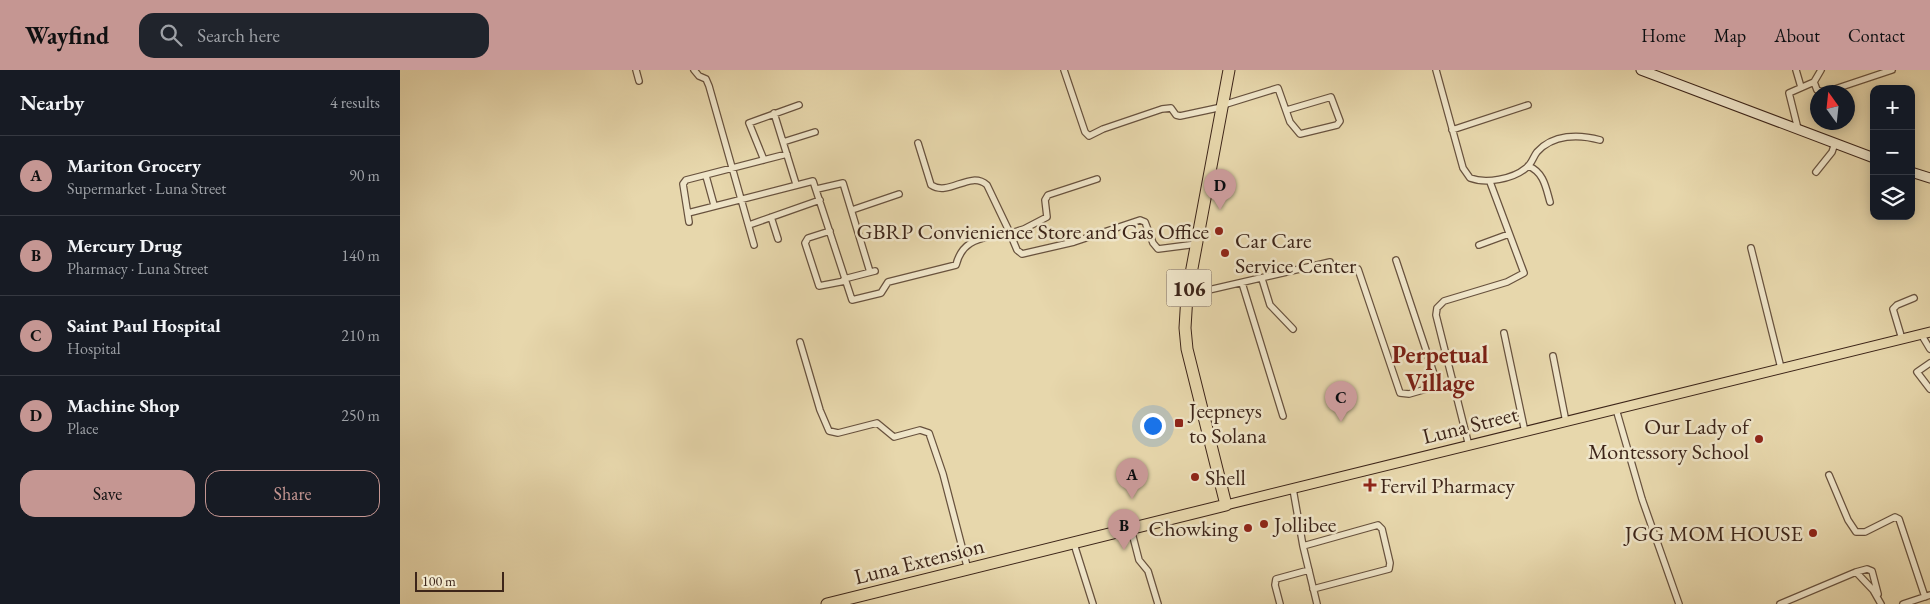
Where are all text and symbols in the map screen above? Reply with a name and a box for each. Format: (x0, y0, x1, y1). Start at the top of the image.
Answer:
search box (139, 13, 489, 58)
text: Wayfind (25, 20, 109, 51)
icon: search (157, 21, 185, 49)
text: Search here (197, 23, 280, 48)
text: Home (1641, 24, 1686, 47)
text: Map (1714, 24, 1746, 47)
text: About (1774, 24, 1820, 47)
text: Contact (1848, 24, 1905, 47)
north arrow (1810, 85, 1855, 130)
map controls (1870, 85, 1915, 220)
button: + (1870, 85, 1915, 130)
text: Nearby (20, 89, 84, 116)
text: 4 results (330, 92, 380, 113)
button: − (1870, 130, 1915, 175)
text: Mariton Grocery (67, 153, 201, 178)
text: A (30, 165, 42, 186)
text: 90 m (349, 165, 380, 186)
pin: D (1204, 169, 1236, 210)
button: layers (1870, 175, 1915, 220)
text: Supermarket · Luna Street (67, 178, 226, 199)
place label: GBRP Convienience Store and Gas Office (856, 217, 1209, 246)
marker: GBRP Convienience Store and Gas Office (1213, 225, 1225, 237)
place label: Car Care Service Center (1235, 226, 1357, 280)
text: Mercury Drug (67, 233, 182, 258)
text: B (31, 245, 41, 266)
text: 140 m (341, 245, 380, 266)
marker: Car Care Service Center (1219, 247, 1231, 259)
text: Pharmacy · Luna Street (67, 258, 208, 279)
road number: 106 (1166, 270, 1212, 307)
text: Saint Paul Hospital (67, 313, 221, 338)
text: C (30, 325, 42, 346)
text: 210 m (341, 325, 380, 346)
text: Hospital (67, 338, 121, 359)
district label: Perpetual Village (1392, 339, 1488, 399)
pin: C (1325, 381, 1357, 422)
text: Machine Shop (67, 393, 179, 418)
place label: Jeepneys to Solana (1187, 396, 1267, 450)
street label: Luna Street (1419, 399, 1521, 451)
text: D (30, 405, 42, 426)
text: 250 m (341, 405, 380, 426)
place label: Our Lady of Montessory School (1588, 412, 1752, 466)
your location (1140, 413, 1166, 439)
marker: Jeepneys to Solana (1173, 417, 1185, 429)
text: Place (67, 418, 99, 439)
marker: Our Lady of Montessory School (1753, 433, 1765, 445)
pin: A (1116, 458, 1148, 499)
place label: Shell (1205, 463, 1246, 492)
button: Save (20, 470, 195, 517)
button: Share (205, 470, 380, 517)
marker: Shell (1189, 471, 1201, 483)
place label: Fervil Pharmacy (1380, 471, 1515, 500)
marker: Fervil Pharmacy (1364, 479, 1376, 491)
pin: B (1108, 509, 1140, 550)
place label: Jollibee (1272, 510, 1337, 539)
place label: Chowking (1149, 514, 1238, 543)
marker: Jollibee (1258, 518, 1270, 530)
place label: JGG MOM HOUSE (1623, 519, 1803, 548)
marker: Chowking (1242, 522, 1254, 534)
marker: JGG MOM HOUSE (1807, 527, 1819, 539)
street label: Luna Extension (851, 531, 988, 591)
scale bar (415, 569, 504, 592)
text: 100 m (422, 572, 456, 590)

